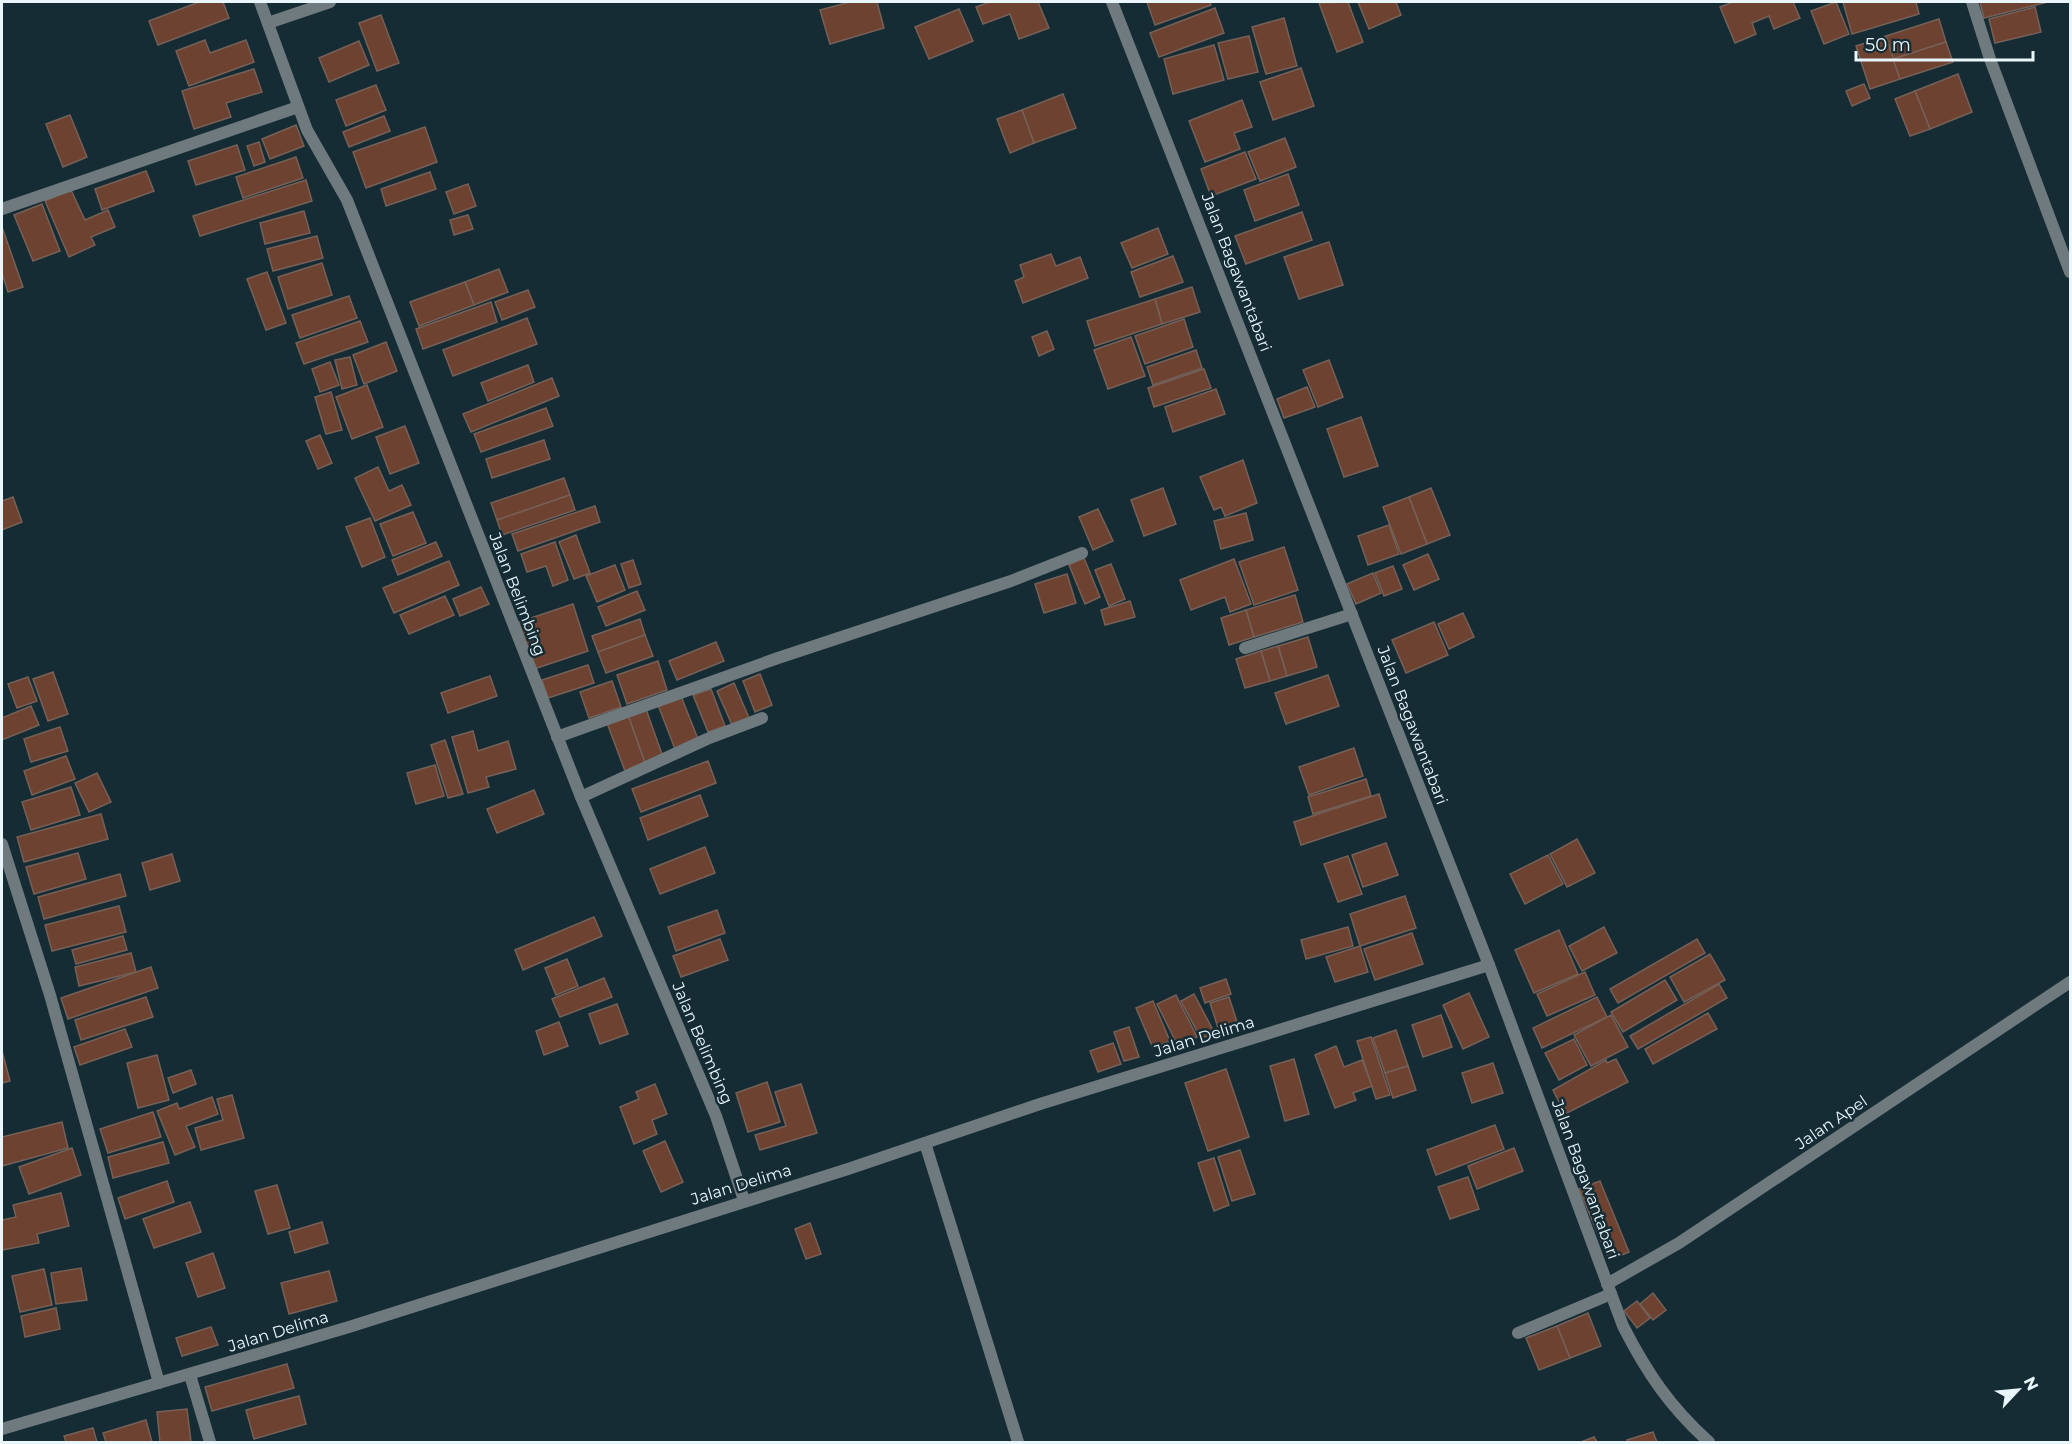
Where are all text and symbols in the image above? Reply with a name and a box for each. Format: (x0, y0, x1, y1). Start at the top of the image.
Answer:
scale bar (1856, 24, 2033, 62)
text: 50 m (1865, 34, 1911, 56)
street label: Jalan Bagawantabari (1197, 189, 1276, 354)
street label: Jalan Belimbing (485, 529, 550, 658)
street label: Jalan Bagawantabari (1373, 642, 1452, 807)
street label: Jalan Belimbing (668, 979, 737, 1107)
street label: Jalan Delima (1151, 1012, 1257, 1061)
street label: Jalan Apel (1791, 1091, 1871, 1154)
street label: Jalan Bagawantabari (1547, 1096, 1623, 1262)
street label: Jalan Delima (688, 1160, 794, 1209)
street label: Jalan Delima (225, 1307, 331, 1356)
north arrow (1988, 1360, 2048, 1420)
text: N (2020, 1374, 2042, 1394)

